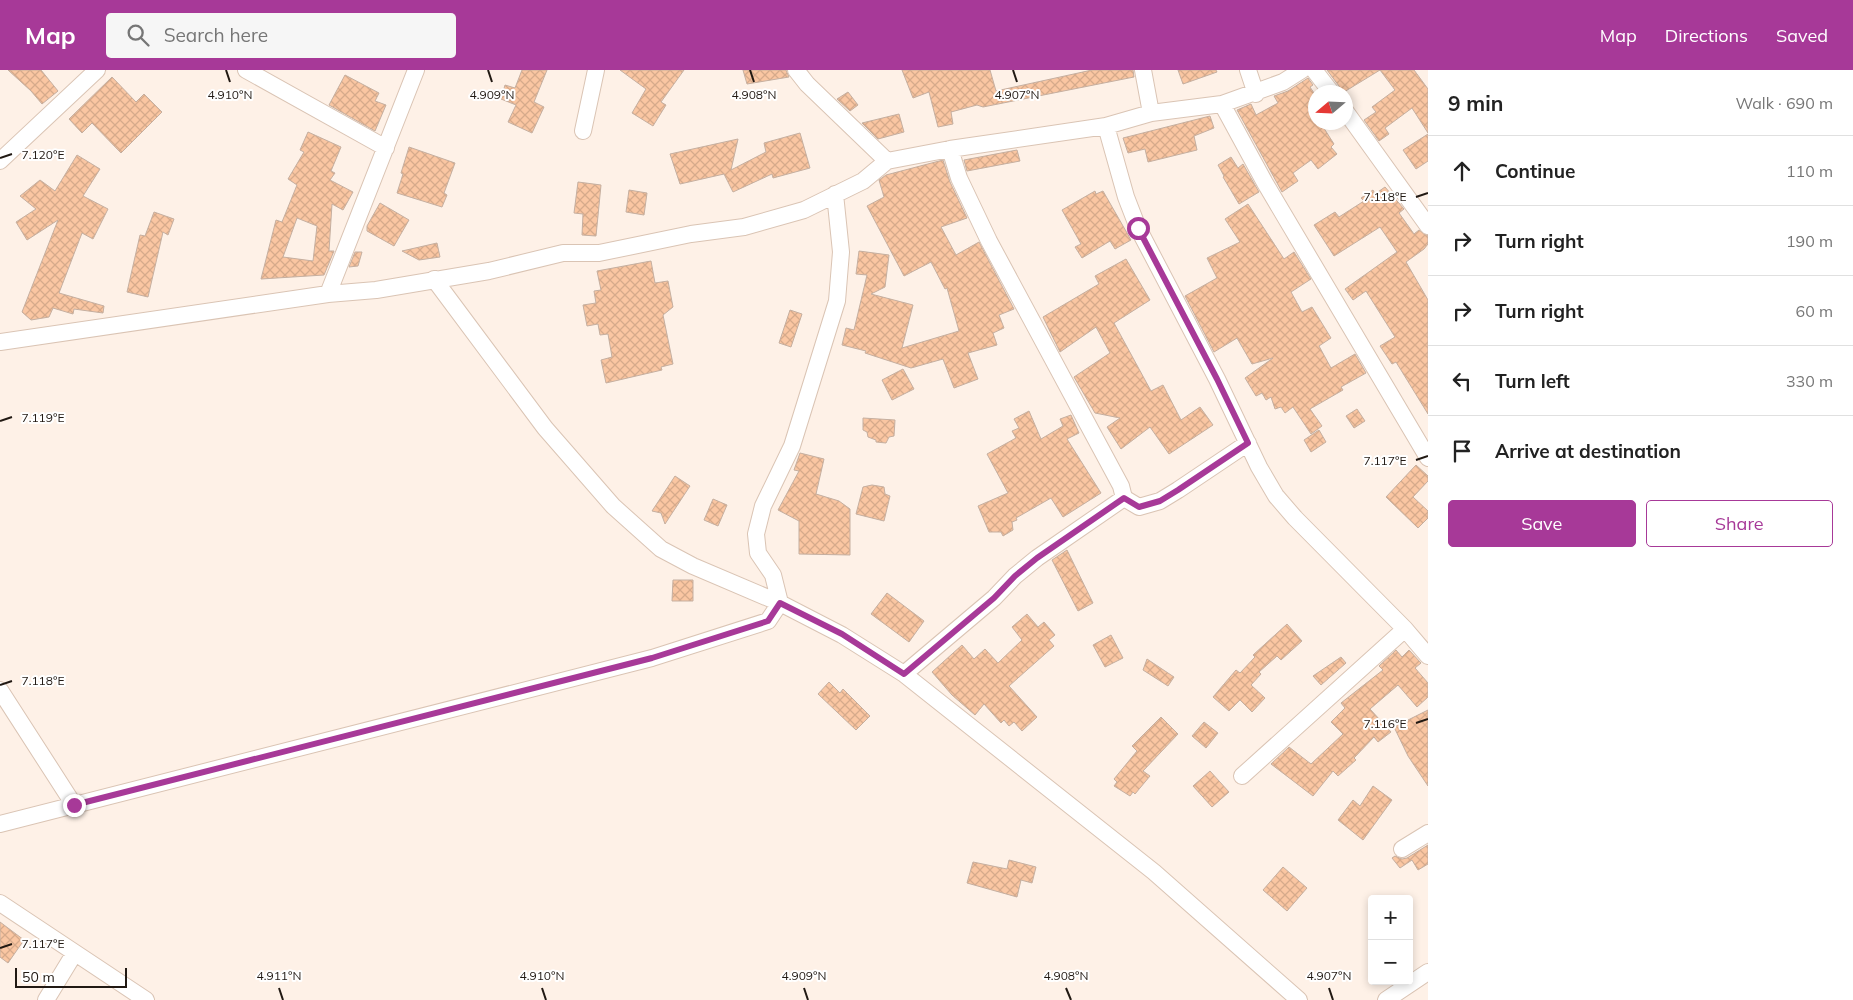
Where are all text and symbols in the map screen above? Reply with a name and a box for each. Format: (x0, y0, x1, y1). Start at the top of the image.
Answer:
search box (106, 13, 456, 58)
text: Map (25, 20, 76, 50)
icon: search (124, 21, 152, 49)
text: Search here (164, 23, 268, 47)
text: Map (1600, 24, 1637, 47)
text: Directions (1665, 24, 1748, 47)
text: Saved (1776, 24, 1828, 47)
north arrow (1308, 85, 1353, 130)
text: 4.910°N (208, 87, 252, 102)
text: 4.909°N (470, 87, 514, 102)
text: 4.908°N (732, 87, 776, 102)
text: 4.907°N (995, 87, 1039, 102)
text: 9 min (1448, 90, 1503, 116)
text: Walk · 690 m (1735, 93, 1833, 113)
text: 7.120°E (21, 147, 65, 162)
icon: ahead (1448, 157, 1476, 185)
text: Continue (1495, 159, 1575, 183)
text: 110 m (1786, 161, 1833, 181)
text: 7.118°E (1363, 189, 1407, 204)
route start (1127, 217, 1150, 240)
icon: right (1448, 227, 1476, 255)
text: Turn right (1495, 229, 1584, 253)
text: 190 m (1786, 231, 1833, 251)
icon: right (1448, 297, 1476, 325)
text: Turn right (1495, 299, 1584, 323)
text: 60 m (1796, 301, 1833, 321)
icon: left (1448, 367, 1476, 395)
text: Turn left (1495, 369, 1570, 393)
text: 330 m (1786, 371, 1833, 391)
text: 7.119°E (21, 410, 65, 425)
icon: arrive (1448, 437, 1476, 465)
text: Arrive at destination (1495, 439, 1681, 463)
text: 7.117°E (1363, 453, 1407, 468)
button: Save (1448, 500, 1636, 547)
button: Share (1646, 500, 1833, 547)
text: 7.118°E (21, 673, 65, 688)
text: 7.116°E (1363, 716, 1407, 731)
route end (63, 794, 86, 817)
map controls (1368, 895, 1413, 985)
button: + (1368, 895, 1413, 940)
text: 7.117°E (21, 936, 65, 951)
button: − (1368, 940, 1413, 985)
scale bar (15, 965, 128, 988)
text: 50 m (22, 968, 55, 986)
text: 4.911°N (257, 968, 301, 983)
text: 4.910°N (520, 968, 564, 983)
text: 4.909°N (782, 968, 826, 983)
text: 4.908°N (1044, 968, 1088, 983)
text: 4.907°N (1307, 968, 1351, 983)

